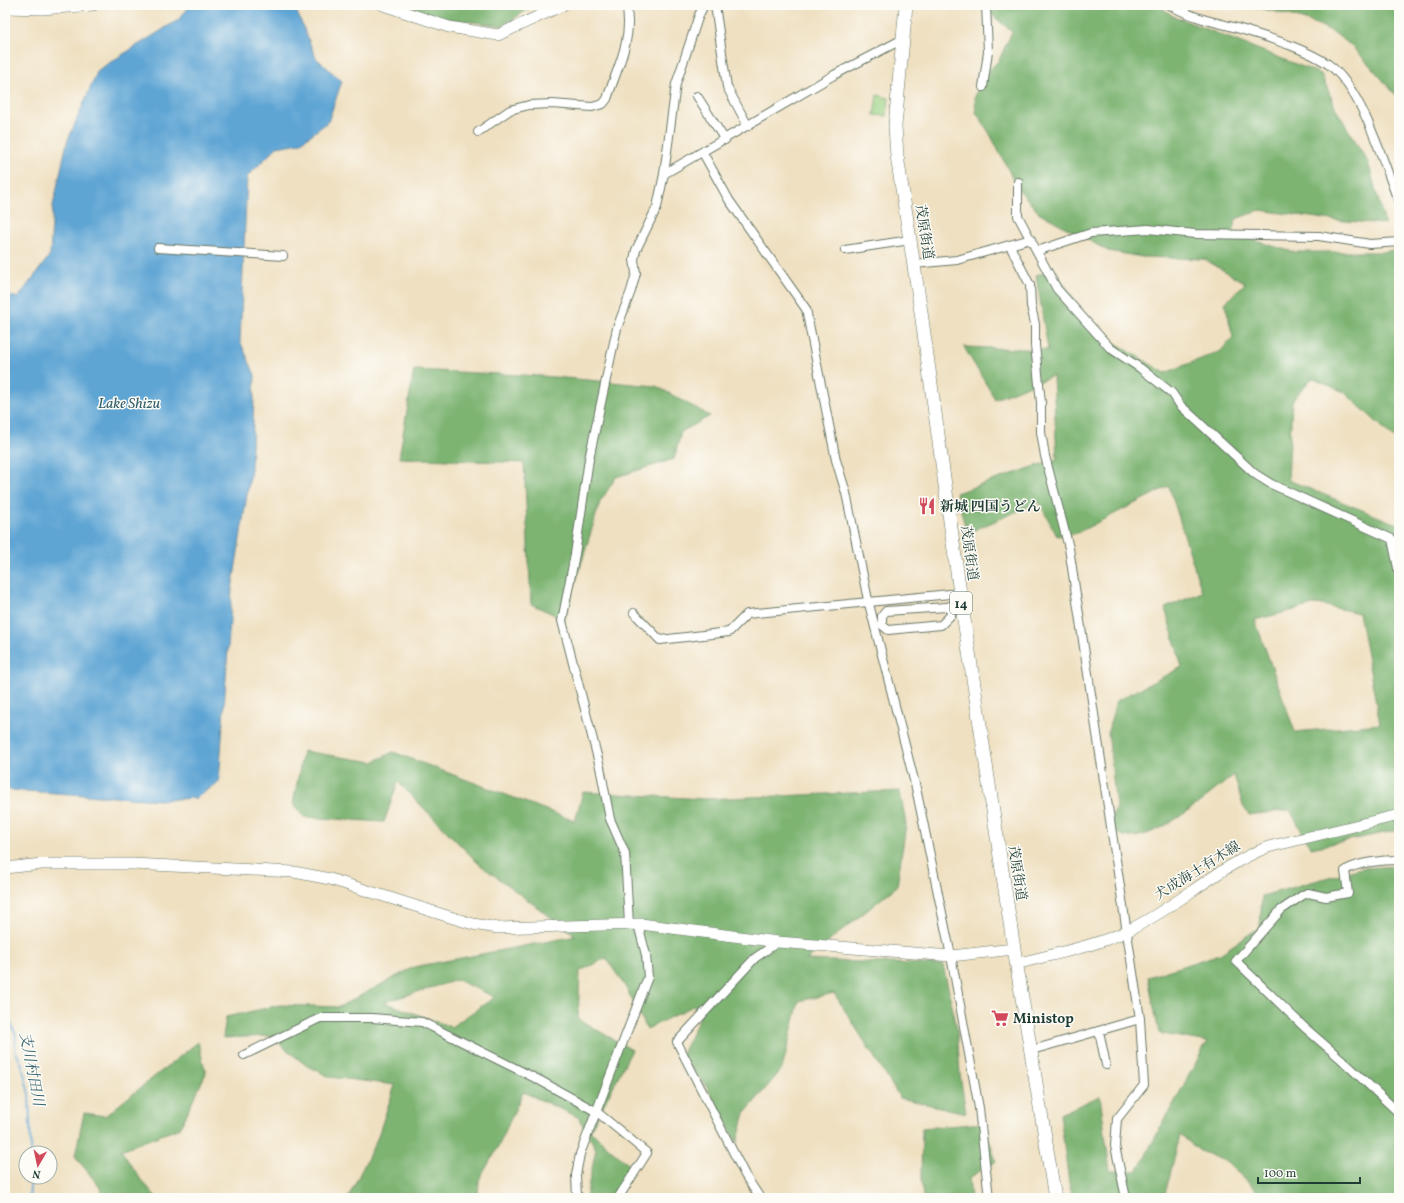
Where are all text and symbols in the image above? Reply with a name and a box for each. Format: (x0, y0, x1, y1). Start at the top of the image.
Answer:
street label: 茂原街道 (910, 203, 937, 261)
water label: Lake Shizu (98, 394, 160, 415)
restaurant icon: 新城 四国うどん (917, 496, 937, 516)
place label: 新城 四国うどん (940, 498, 1041, 517)
street label: 茂原街道 (955, 524, 982, 582)
road number: 14 (950, 592, 972, 614)
street label: 犬成海士有木線 (1151, 837, 1244, 905)
street label: 茂原街道 (1003, 844, 1030, 902)
supermarket icon: Ministop (990, 1008, 1010, 1028)
place label: Ministop (1013, 1010, 1074, 1029)
water label: 支川村田川 (13, 1030, 48, 1110)
north arrow (18, 1145, 58, 1185)
scale bar (1258, 1159, 1360, 1185)
text: N (32, 1165, 42, 1181)
text: 100 m (1264, 1166, 1297, 1182)

